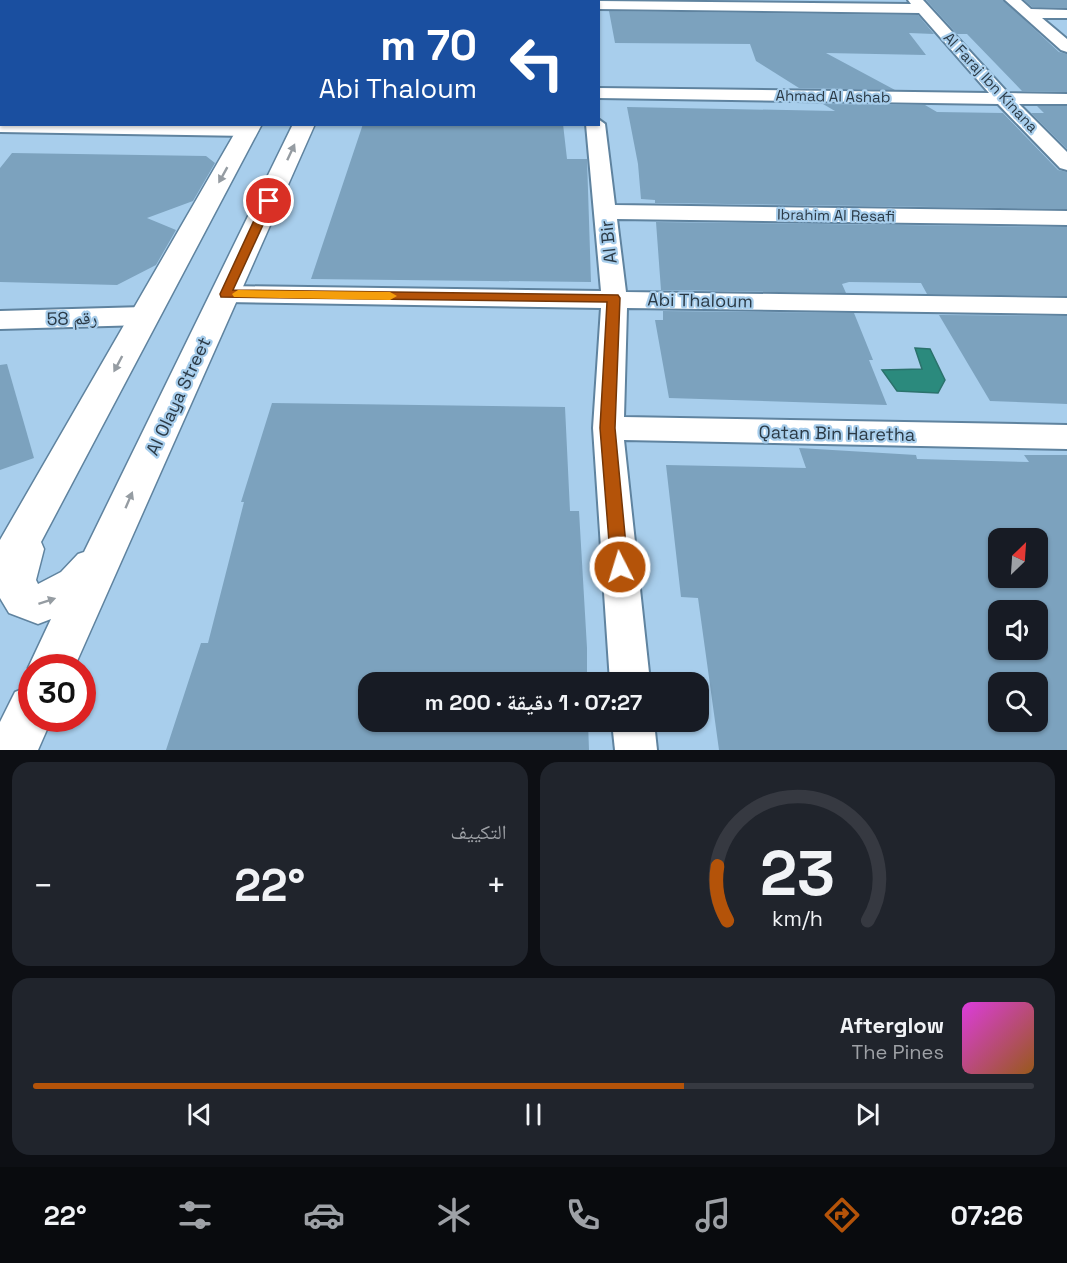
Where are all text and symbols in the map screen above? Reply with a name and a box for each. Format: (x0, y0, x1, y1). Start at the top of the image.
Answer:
text: 70 m (380, 19, 477, 72)
icon: left (498, 24, 576, 102)
street label: Al Faraj Ibn Kinana (940, 28, 1043, 136)
text: Abi Thaloum (319, 71, 477, 106)
street label: Ahmad Al Ashab (775, 85, 891, 107)
one-way arrow (287, 144, 296, 161)
one-way arrow (218, 167, 228, 184)
pin (243, 175, 294, 226)
icon: arrive (252, 184, 285, 217)
street label: Ibrahim Al Resafi (777, 204, 895, 226)
street label: Al Bir (594, 219, 622, 265)
street label: Abi Thaloum (647, 288, 753, 312)
street label: رقم 58 (46, 306, 98, 331)
street label: Al Olaya Street (141, 333, 215, 459)
one-way arrow (113, 356, 123, 373)
street label: Qatan Bin Haretha (758, 420, 916, 446)
one-way arrow (124, 491, 134, 509)
north arrow (988, 528, 1048, 588)
map controls (988, 528, 1048, 732)
position arrow (588, 535, 652, 599)
one-way arrow (38, 595, 56, 605)
button: sound (988, 600, 1048, 660)
speed limit sign: 30 (18, 654, 96, 732)
button: search (988, 672, 1048, 732)
text: 07:27 · 1 دقيقة · 200 m (425, 688, 642, 716)
text: التكييف (450, 819, 507, 845)
text: 23 (760, 834, 835, 913)
text: 22° (234, 857, 305, 914)
text: − (33, 865, 53, 907)
text: + (486, 865, 506, 907)
text: km/h (772, 905, 823, 932)
text: Afterglow (840, 1011, 944, 1039)
text: The Pines (851, 1039, 944, 1065)
icon: previous (183, 1098, 216, 1131)
icon: pause (517, 1098, 550, 1131)
icon: next (851, 1098, 884, 1131)
icon: filters (174, 1194, 216, 1236)
icon: car (303, 1194, 345, 1236)
icon: climate (433, 1194, 475, 1236)
icon: phone (562, 1194, 604, 1236)
icon: music (692, 1194, 734, 1236)
icon: directions (821, 1194, 863, 1236)
text: 22° (44, 1198, 87, 1233)
text: 07:26 (951, 1198, 1023, 1233)

